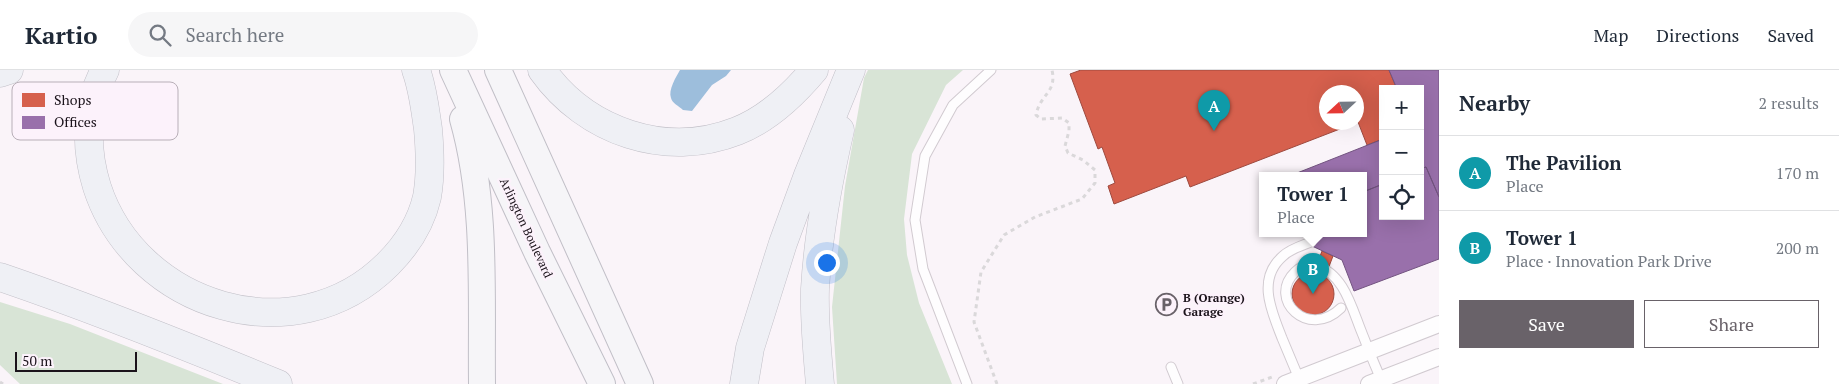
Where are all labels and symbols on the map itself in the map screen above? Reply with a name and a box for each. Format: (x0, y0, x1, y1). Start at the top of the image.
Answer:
legend (12, 82, 178, 140)
north arrow (1319, 85, 1364, 130)
text: Shops (54, 90, 91, 109)
pin: A (1198, 90, 1230, 131)
text: Offices (54, 112, 97, 131)
street label: Arlington Boulevard (497, 176, 556, 280)
your location (814, 250, 840, 276)
pin: B (1297, 253, 1329, 294)
place label: B (Orange) Garage (1183, 290, 1245, 319)
parking icon: B (Orange) Garage (1155, 293, 1179, 317)
scale bar (15, 349, 138, 372)

